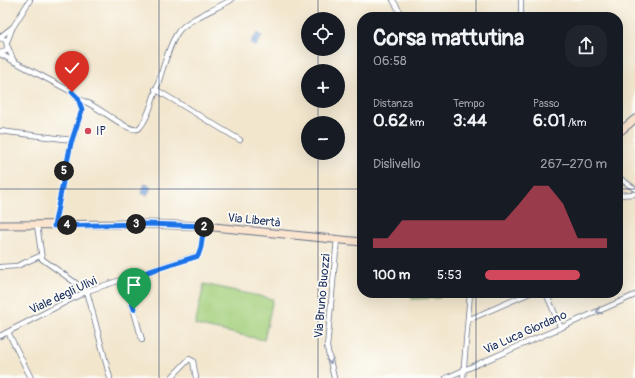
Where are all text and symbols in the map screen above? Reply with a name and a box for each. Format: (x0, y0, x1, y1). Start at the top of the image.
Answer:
map controls (301, 12, 345, 160)
button: locate (301, 12, 345, 56)
text: Corsa mattutina (373, 24, 524, 52)
button: share (565, 25, 607, 67)
pin (55, 51, 89, 92)
text: 06:58 (373, 53, 407, 69)
icon: check (61, 57, 83, 79)
button: + (301, 64, 345, 108)
text: Distanza (373, 97, 413, 110)
text: Tempo (453, 97, 485, 110)
text: Passo (533, 97, 560, 110)
text: 0.62 (373, 110, 408, 131)
text: 3:44 (453, 110, 487, 131)
text: 6:01 (533, 110, 566, 131)
button: − (301, 116, 345, 160)
text: km (408, 116, 424, 129)
text: /km (566, 116, 586, 129)
place label: IP (96, 124, 106, 139)
marker: IP (83, 126, 93, 136)
text: Dislivello (373, 156, 421, 172)
text: 267–270 m (540, 156, 607, 172)
pin: 5 (54, 161, 74, 181)
text: 5 (61, 164, 67, 177)
street label: Via Libertà (227, 210, 282, 231)
pin: 3 (126, 214, 146, 234)
pin: 4 (57, 215, 77, 235)
text: 3 (133, 217, 139, 230)
pin: 2 (194, 217, 214, 237)
text: 4 (64, 218, 70, 231)
text: 2 (201, 220, 207, 233)
street label: Via Bruno Buozzi (311, 253, 334, 339)
text: 100 m (373, 267, 410, 283)
text: 5:53 (437, 267, 462, 283)
pin (117, 268, 151, 309)
street label: Viale degli Ulivi (27, 273, 99, 318)
icon: arrive (123, 274, 145, 296)
one-way arrow (596, 306, 603, 314)
street label: Via Luca Giordano (481, 307, 570, 358)
one-way arrow (325, 358, 333, 365)

